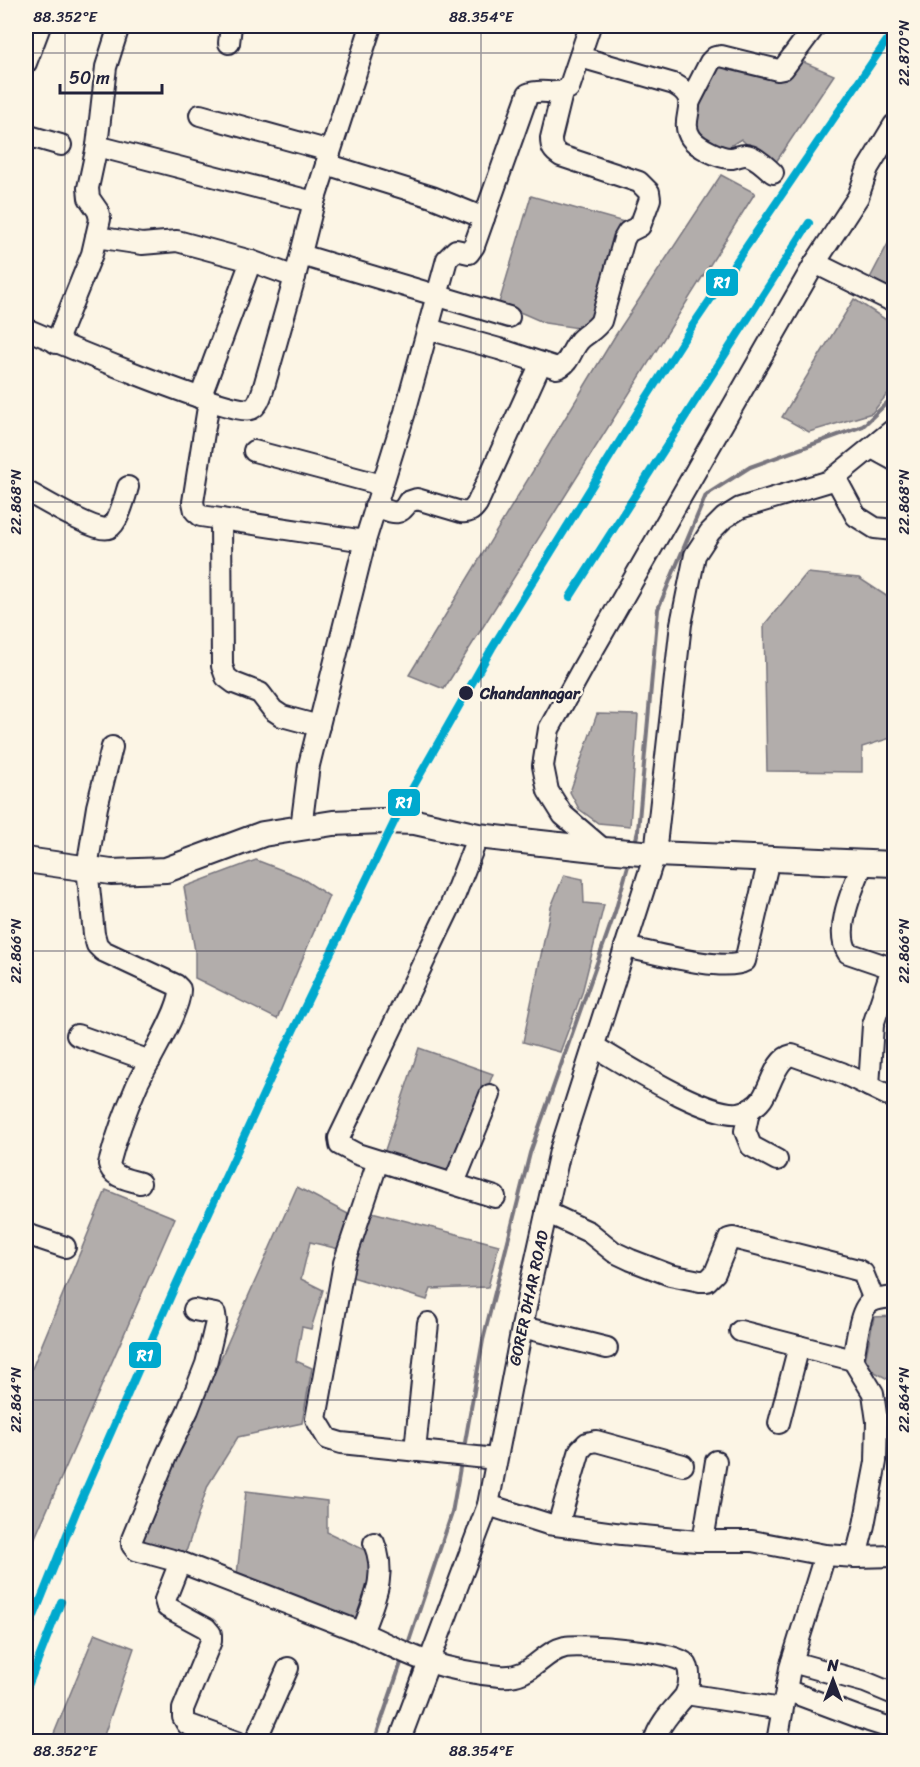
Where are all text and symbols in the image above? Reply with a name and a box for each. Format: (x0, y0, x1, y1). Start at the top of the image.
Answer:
text: 88.352°E (33, 4, 98, 30)
text: 88.354°E (449, 4, 515, 30)
text: 22.870°N (891, 20, 917, 86)
scale bar (60, 57, 162, 95)
text: 50 m (69, 62, 110, 94)
line badge: R1 (705, 268, 739, 297)
text: R1 (713, 268, 730, 297)
text: 22.868°N (3, 469, 29, 535)
text: 22.868°N (891, 469, 917, 535)
place label: Chandannagar (479, 679, 581, 708)
marker: Chandannagar (457, 684, 475, 702)
line badge: R1 (387, 788, 421, 817)
text: R1 (395, 788, 412, 817)
text: 22.866°N (3, 918, 29, 983)
text: 22.866°N (891, 918, 917, 983)
street label: GORER DHAR ROAD (500, 1227, 557, 1368)
line badge: R1 (128, 1341, 162, 1369)
text: R1 (136, 1341, 153, 1370)
text: 22.864°N (3, 1367, 29, 1433)
text: 22.864°N (891, 1367, 917, 1433)
north arrow (803, 1650, 863, 1710)
text: N (826, 1651, 839, 1680)
text: 88.352°E (33, 1738, 98, 1764)
text: 88.354°E (449, 1738, 515, 1764)

